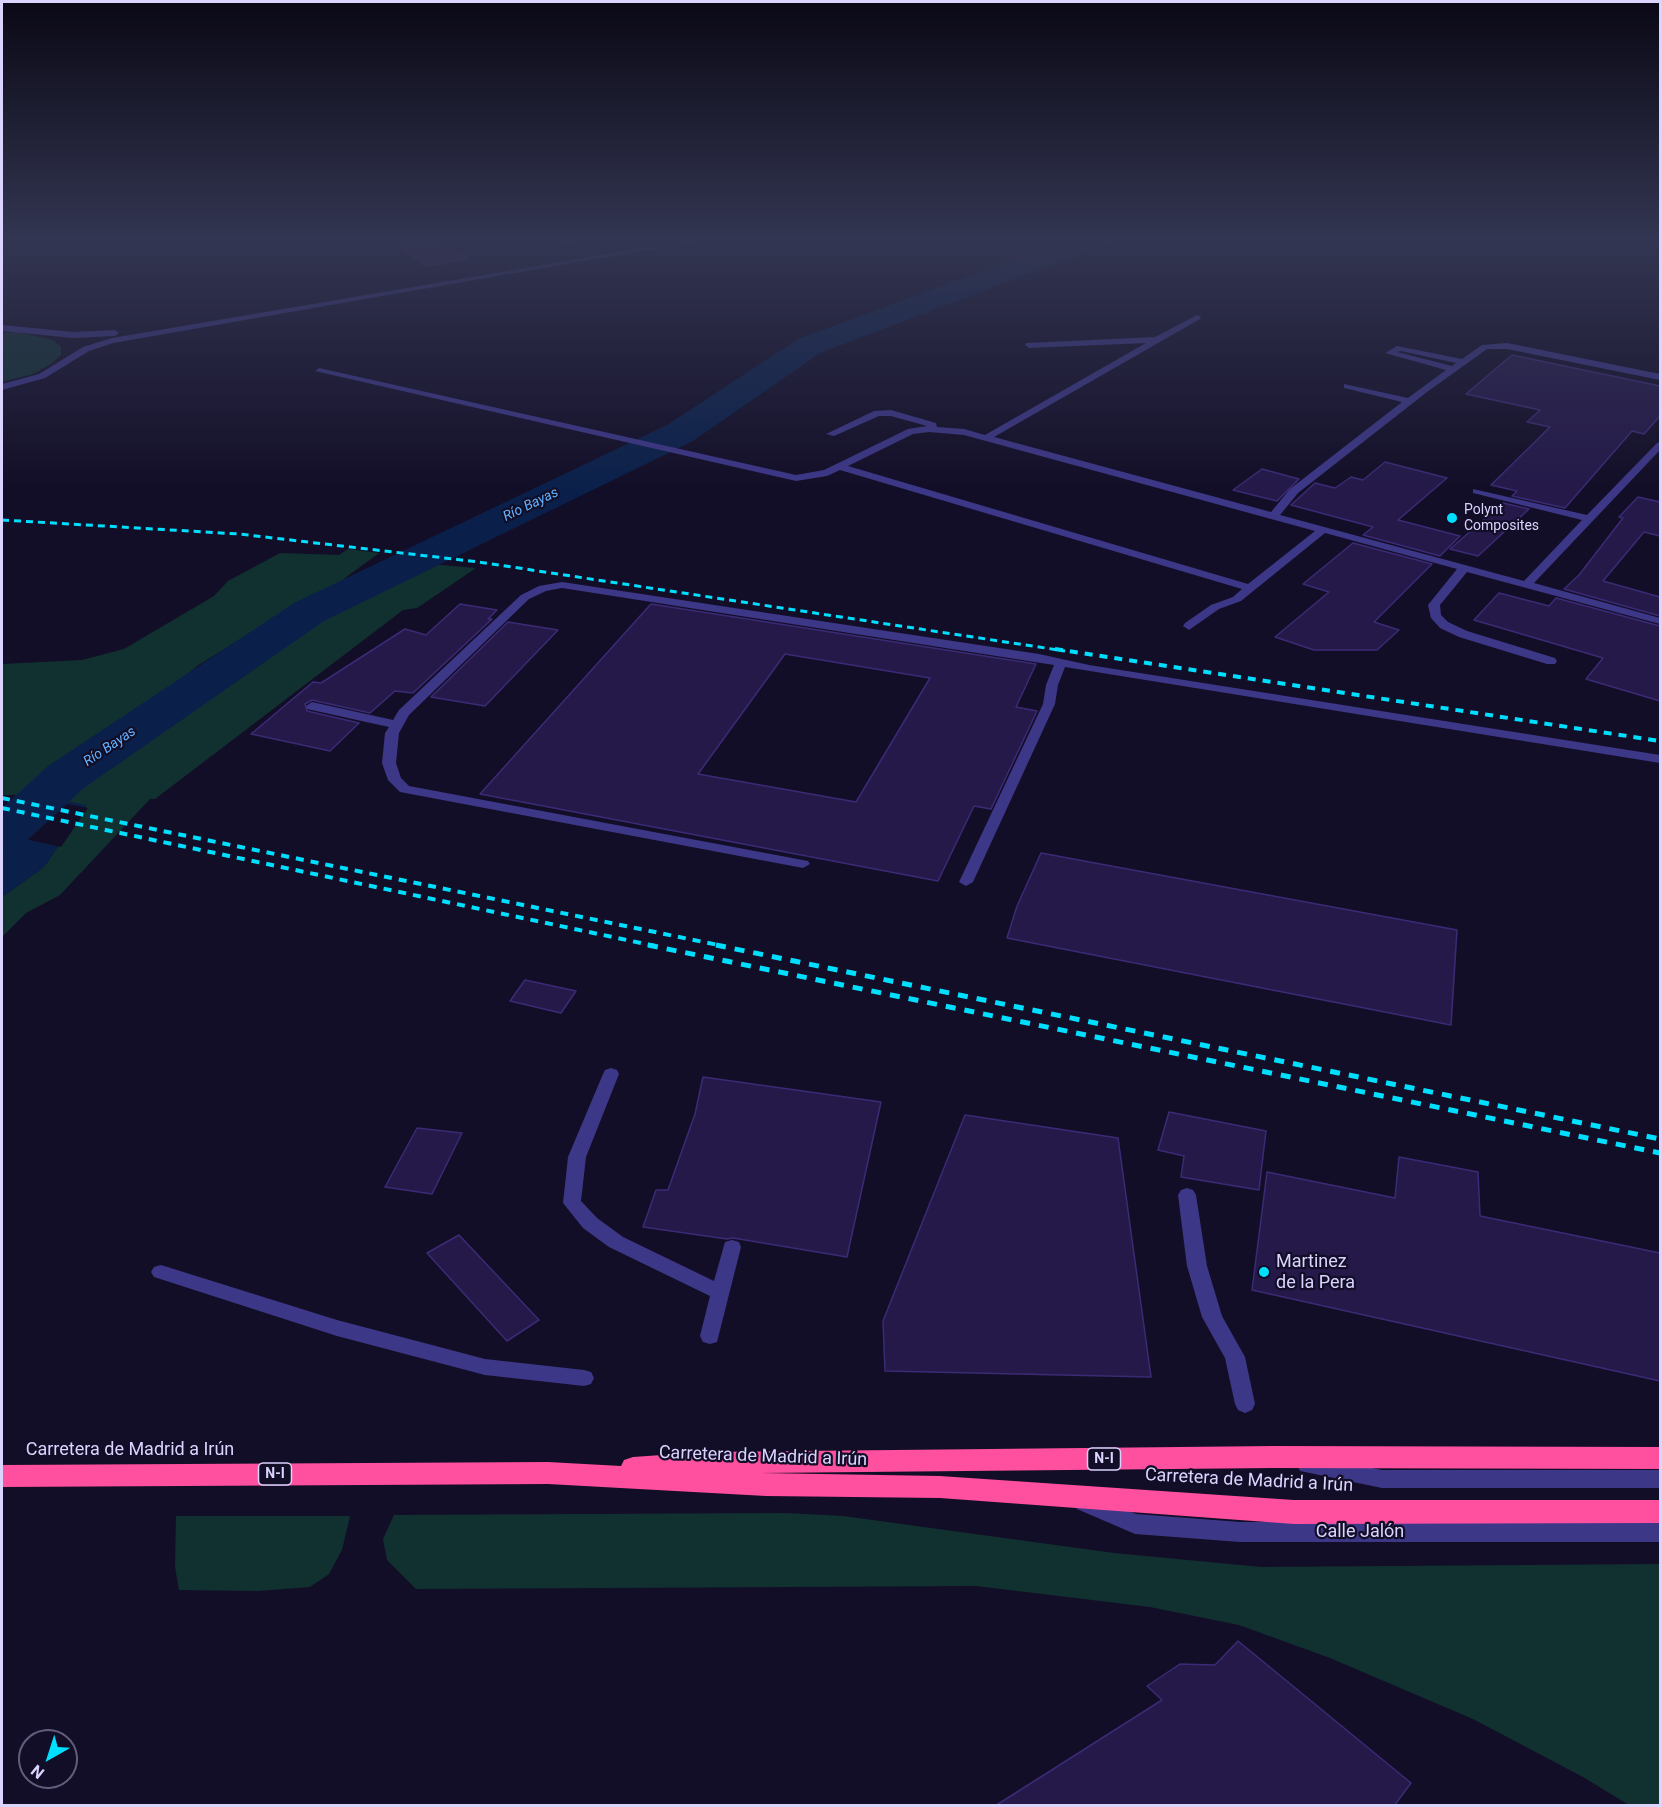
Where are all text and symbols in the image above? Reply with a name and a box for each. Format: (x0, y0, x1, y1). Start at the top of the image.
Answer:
water label: Río Bayas (501, 484, 561, 526)
place label: Polynt Composites (1464, 502, 1539, 534)
marker: Polynt Composites (1445, 511, 1459, 525)
water label: Río Bayas (81, 723, 139, 771)
place label: Martinez de la Pera (1276, 1251, 1355, 1294)
marker: Martinez de la Pera (1257, 1265, 1271, 1279)
street label: Carretera de Madrid a Irún (26, 1439, 234, 1461)
street label: Carretera de Madrid a Irún (658, 1443, 868, 1471)
road number: N-I (1088, 1448, 1120, 1470)
road number: N-I (258, 1463, 292, 1485)
street label: Carretera de Madrid a Irún (1144, 1465, 1354, 1497)
street label: Calle Jalón (1316, 1521, 1404, 1543)
north arrow (18, 1729, 78, 1789)
text: N (27, 1761, 48, 1783)

